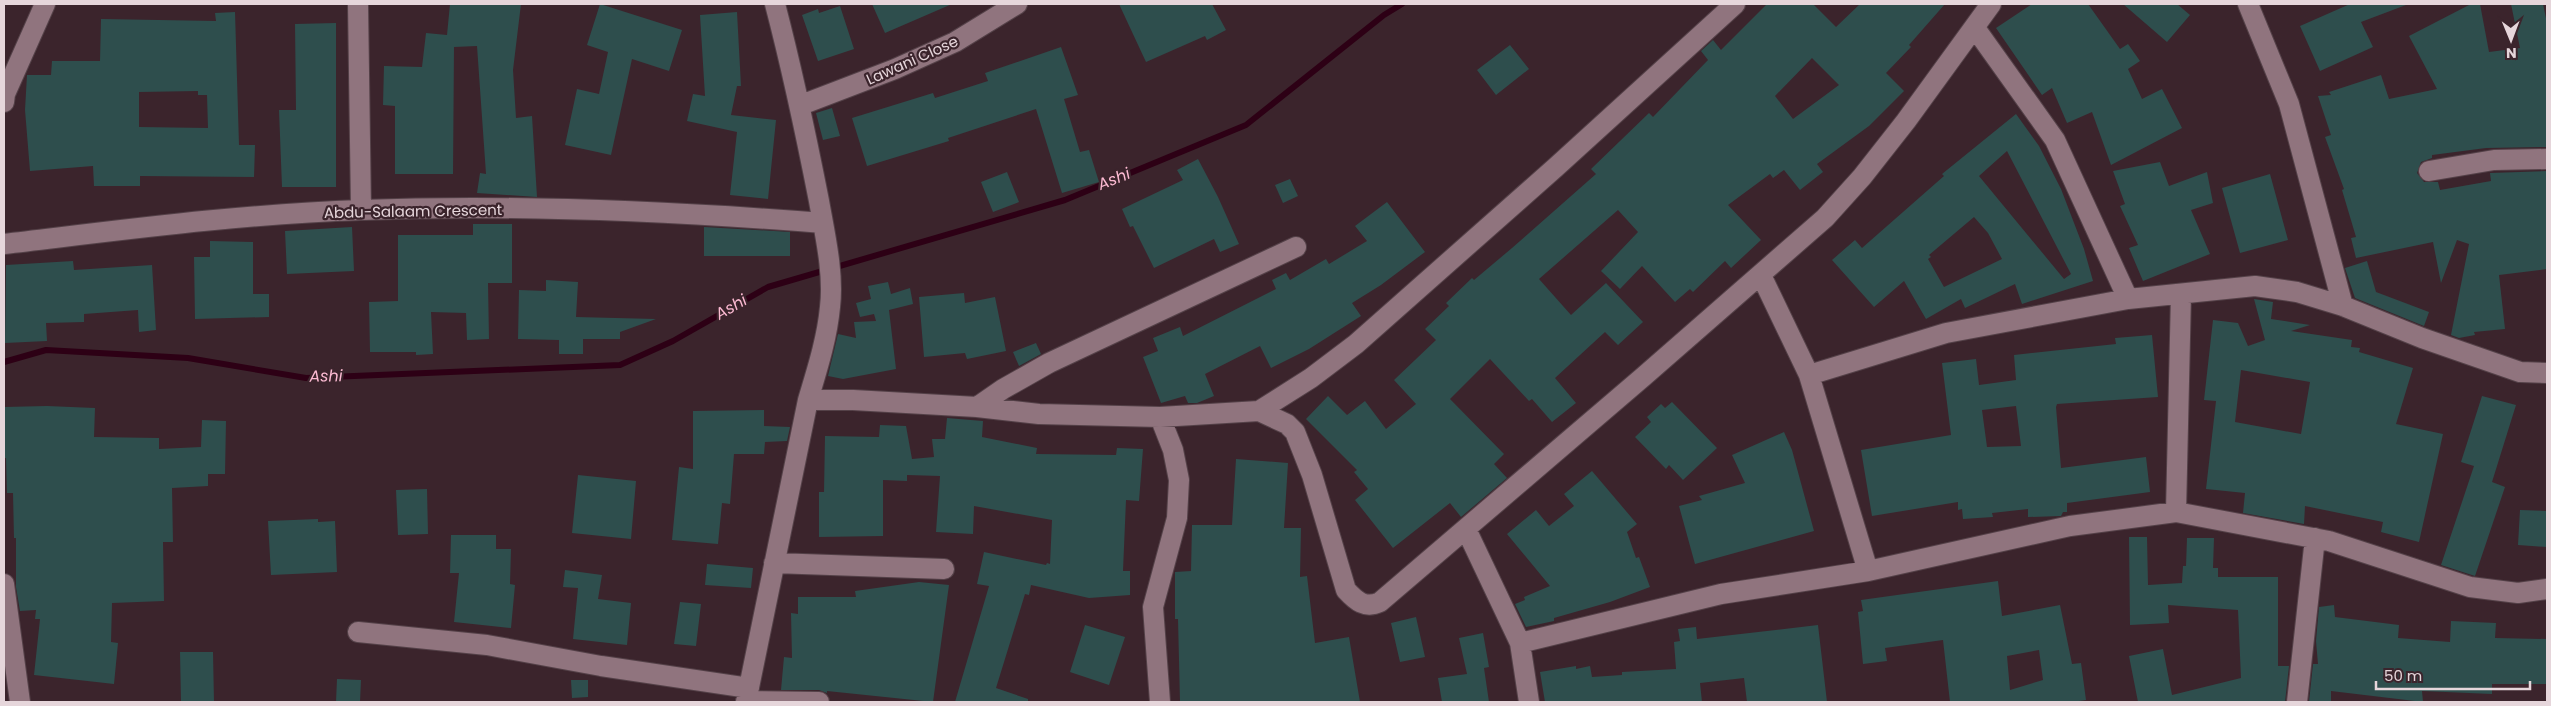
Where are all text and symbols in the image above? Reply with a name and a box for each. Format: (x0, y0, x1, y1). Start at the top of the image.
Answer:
north arrow (2486, 15, 2536, 65)
street label: Lawani Close (863, 30, 961, 90)
text: N (2506, 43, 2517, 63)
water label: Ashi (1093, 162, 1135, 196)
street label: Abdu-Salaam Crescent (324, 199, 502, 223)
water label: Ashi (710, 288, 752, 326)
water label: Ashi (308, 364, 344, 388)
scale bar (2376, 658, 2530, 690)
text: 50 m (2384, 665, 2422, 686)

